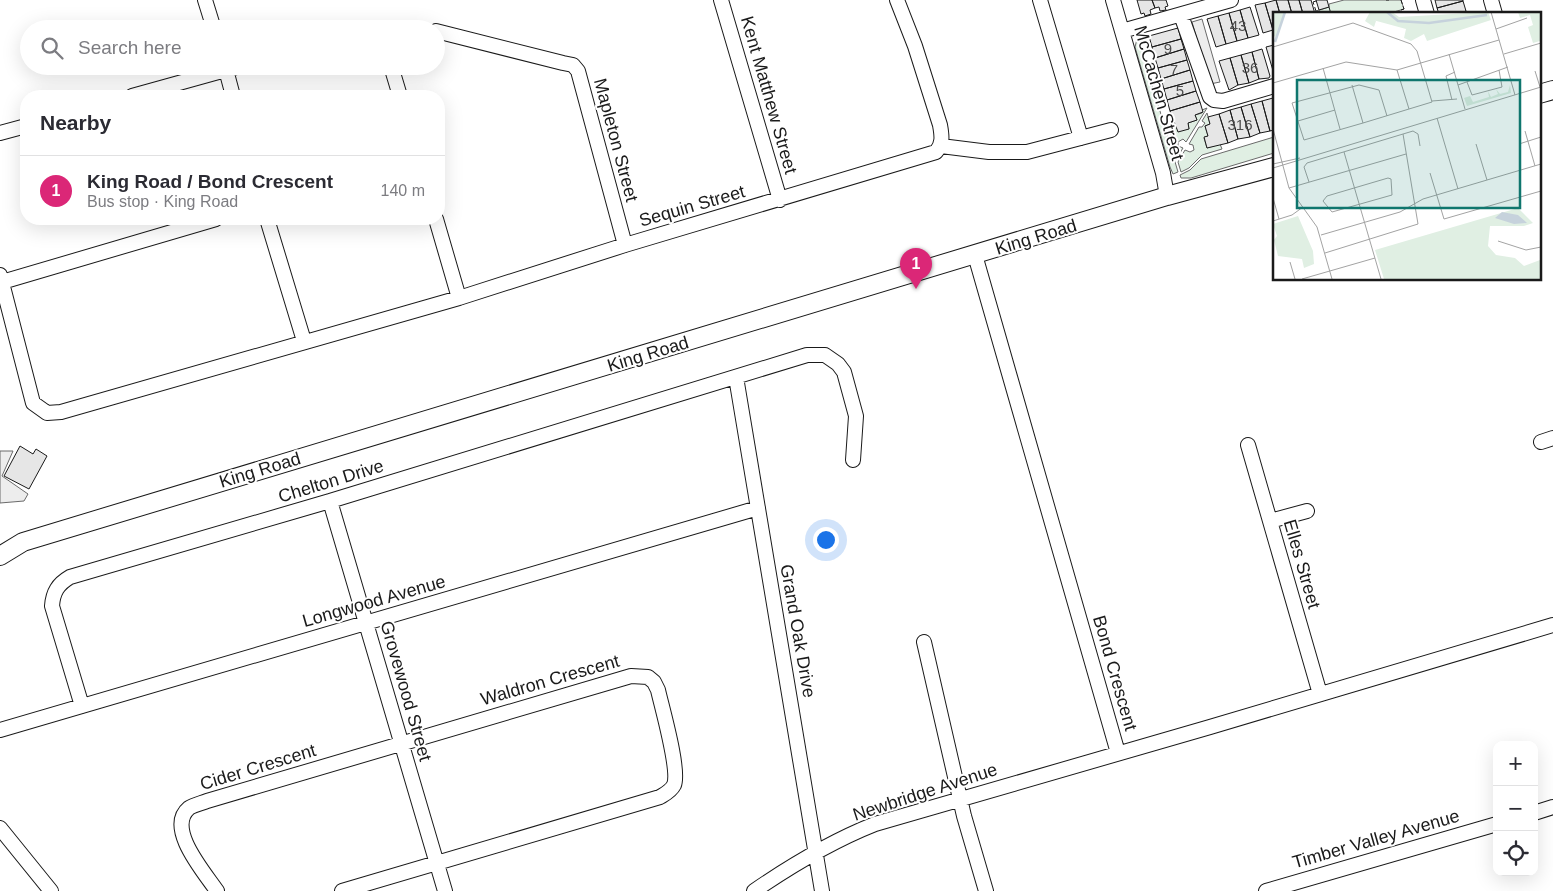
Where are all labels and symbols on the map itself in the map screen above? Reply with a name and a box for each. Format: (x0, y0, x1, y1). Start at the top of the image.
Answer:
inset map (1273, 12, 1540, 280)
street label: Kent Matthew Street (737, 14, 801, 176)
house number: 43 (1230, 17, 1246, 34)
street label: McCachen Street (1130, 23, 1188, 163)
house number: 9 (1164, 40, 1172, 57)
house number: 36 (1242, 59, 1258, 76)
house number: 7 (1170, 61, 1178, 78)
street label: Mapleton Street (590, 76, 642, 204)
house number: 5 (1176, 82, 1184, 99)
house number: 316 (1227, 116, 1253, 133)
street label: Sequin Street (637, 181, 747, 231)
street label: King Road (993, 215, 1079, 259)
pin: 1 (900, 248, 932, 289)
street label: King Road (605, 332, 691, 376)
street label: King Road (217, 448, 303, 492)
street label: Chelton Drive (276, 455, 386, 507)
street label: Elles Street (1280, 517, 1324, 611)
your location (813, 527, 839, 553)
street label: Grand Oak Drive (776, 563, 820, 699)
street label: Longwood Avenue (300, 571, 448, 631)
street label: Bond Crescent (1089, 613, 1141, 733)
street label: Grovewood Street (376, 619, 436, 763)
street label: Waldron Crescent (478, 651, 622, 709)
street label: Cider Crescent (198, 740, 318, 794)
street label: Newbridge Avenue (850, 759, 1000, 825)
street label: Timber Valley Avenue (1290, 806, 1462, 872)

